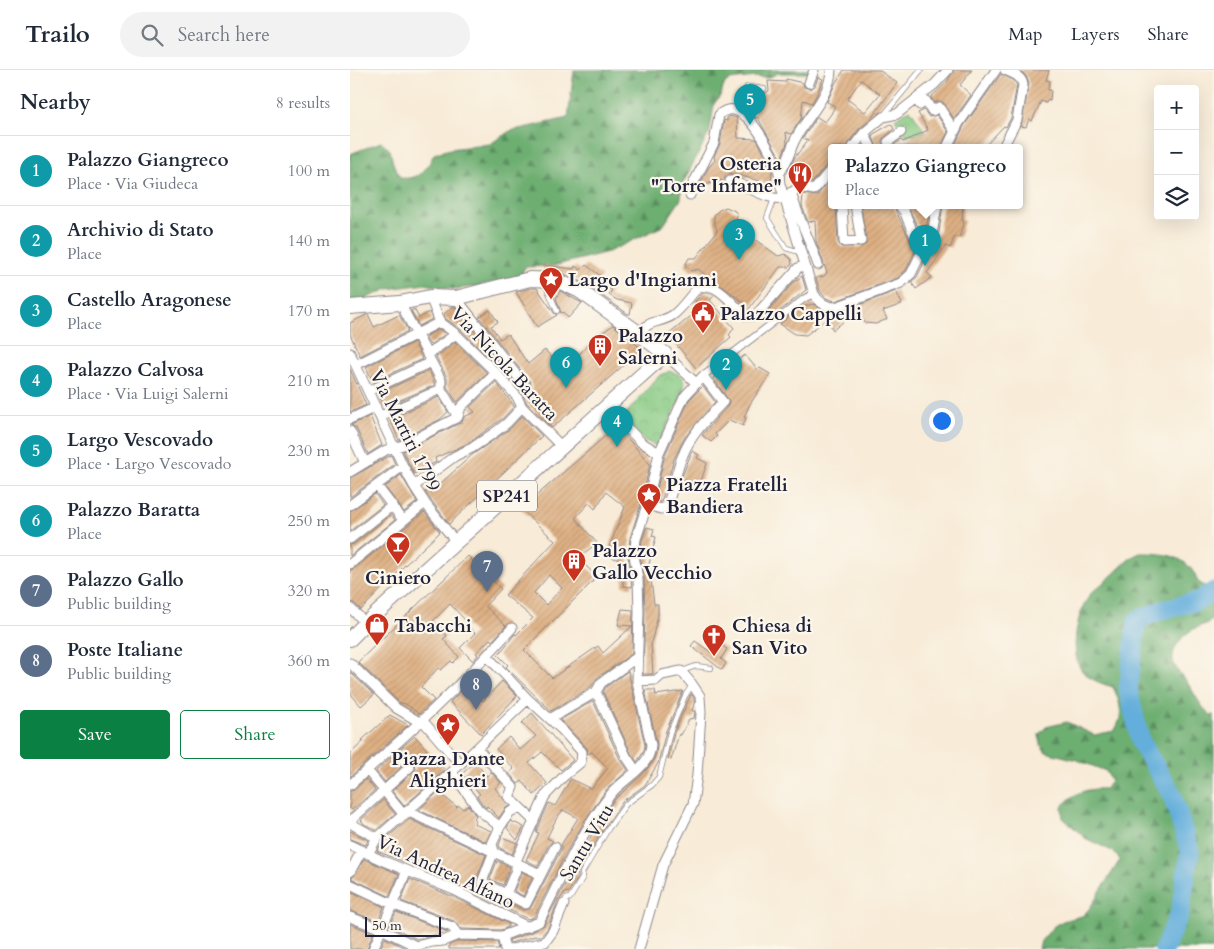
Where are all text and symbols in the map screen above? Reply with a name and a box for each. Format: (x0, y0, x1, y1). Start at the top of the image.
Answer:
search box (120, 12, 470, 57)
text: Trailo (25, 18, 90, 51)
icon: search (138, 21, 166, 49)
text: Search here (178, 22, 270, 48)
text: Map (1008, 22, 1043, 47)
text: Layers (1071, 22, 1120, 47)
text: Share (1148, 22, 1189, 47)
pin: 5 (734, 84, 766, 125)
map controls (1154, 85, 1199, 220)
button: + (1154, 85, 1199, 130)
text: Nearby (20, 88, 91, 117)
text: 8 results (276, 92, 330, 114)
button: − (1154, 130, 1199, 175)
popup (828, 144, 1023, 209)
text: Palazzo Giangreco (67, 147, 229, 173)
place label: Osteria "Torre Infame" (651, 151, 783, 199)
text: Palazzo Giangreco (845, 153, 1006, 179)
text: 1 (32, 160, 40, 182)
text: 100 m (288, 160, 330, 182)
restaurant icon: Osteria "Torre Infame" (787, 161, 813, 195)
text: Place · Via Giudeca (67, 173, 198, 195)
button: layers (1154, 175, 1199, 220)
text: Place (845, 179, 880, 201)
text: Archivio di Stato (67, 217, 214, 243)
pin: 3 (723, 219, 755, 260)
pin: 1 (909, 225, 941, 266)
text: 2 (32, 230, 40, 252)
text: 140 m (288, 230, 330, 252)
text: Place (67, 243, 102, 265)
place icon: Largo d'Ingianni (538, 266, 564, 300)
place label: Largo d'Ingianni (568, 267, 717, 293)
text: Castello Aragonese (67, 287, 232, 313)
text: 3 (32, 300, 40, 322)
text: 170 m (288, 300, 330, 322)
public building icon: Palazzo Cappelli (690, 300, 716, 334)
street label: Via Nicola Baratta (444, 301, 564, 427)
place label: Palazzo Cappelli (720, 301, 862, 327)
text: Place (67, 313, 102, 335)
place label: Palazzo Salerni (618, 323, 683, 371)
building icon: Palazzo Salerni (587, 333, 613, 367)
pin: 6 (550, 347, 582, 388)
pin: 2 (710, 349, 742, 390)
text: Palazzo Calvosa (67, 357, 204, 383)
street label: Via Martiri 1799 (363, 365, 447, 496)
text: 4 (32, 370, 40, 392)
text: 210 m (288, 370, 330, 392)
text: Place · Via Luigi Salerni (67, 383, 229, 405)
pin: 4 (601, 406, 633, 447)
your location (929, 408, 955, 434)
text: Largo Vescovado (67, 427, 213, 453)
text: 5 (32, 440, 40, 462)
text: 230 m (288, 440, 330, 462)
text: Place · Largo Vescovado (67, 453, 232, 475)
place label: Piazza Fratelli Bandiera (666, 472, 788, 520)
road number: SP241 (477, 481, 537, 512)
place icon: Piazza Fratelli Bandiera (636, 482, 662, 516)
text: Palazzo Baratta (67, 497, 200, 523)
text: 6 (32, 510, 40, 532)
text: 250 m (288, 510, 330, 532)
text: Place (67, 523, 102, 545)
bar icon: Ciniero (385, 531, 411, 565)
place label: Palazzo Gallo Vecchio (592, 538, 712, 586)
building icon: Palazzo Gallo Vecchio (561, 548, 587, 582)
pin: 7 (471, 551, 503, 592)
place label: Ciniero (365, 565, 431, 591)
text: Palazzo Gallo (67, 567, 184, 593)
text: 7 (32, 580, 40, 602)
text: 320 m (288, 580, 330, 602)
text: Public building (67, 593, 171, 615)
shop icon: Tabacchi (364, 612, 390, 646)
place label: Tabacchi (394, 613, 472, 639)
place label: Chiesa di San Vito (732, 613, 812, 661)
church icon: Chiesa di San Vito (701, 623, 727, 657)
text: Poste Italiane (67, 637, 183, 663)
text: 8 (32, 650, 40, 672)
text: 360 m (288, 650, 330, 672)
text: Public building (67, 663, 171, 685)
pin: 8 (460, 669, 492, 710)
button: Save (20, 710, 170, 759)
button: Share (180, 710, 330, 759)
place icon: Piazza Dante Alighieri (435, 712, 461, 746)
place label: Piazza Dante Alighieri (391, 746, 505, 794)
street label: Santu Vitu (554, 799, 620, 886)
street label: Via Andrea Alfano (372, 829, 519, 915)
scale bar (365, 914, 441, 937)
text: 50 m (372, 916, 402, 935)

